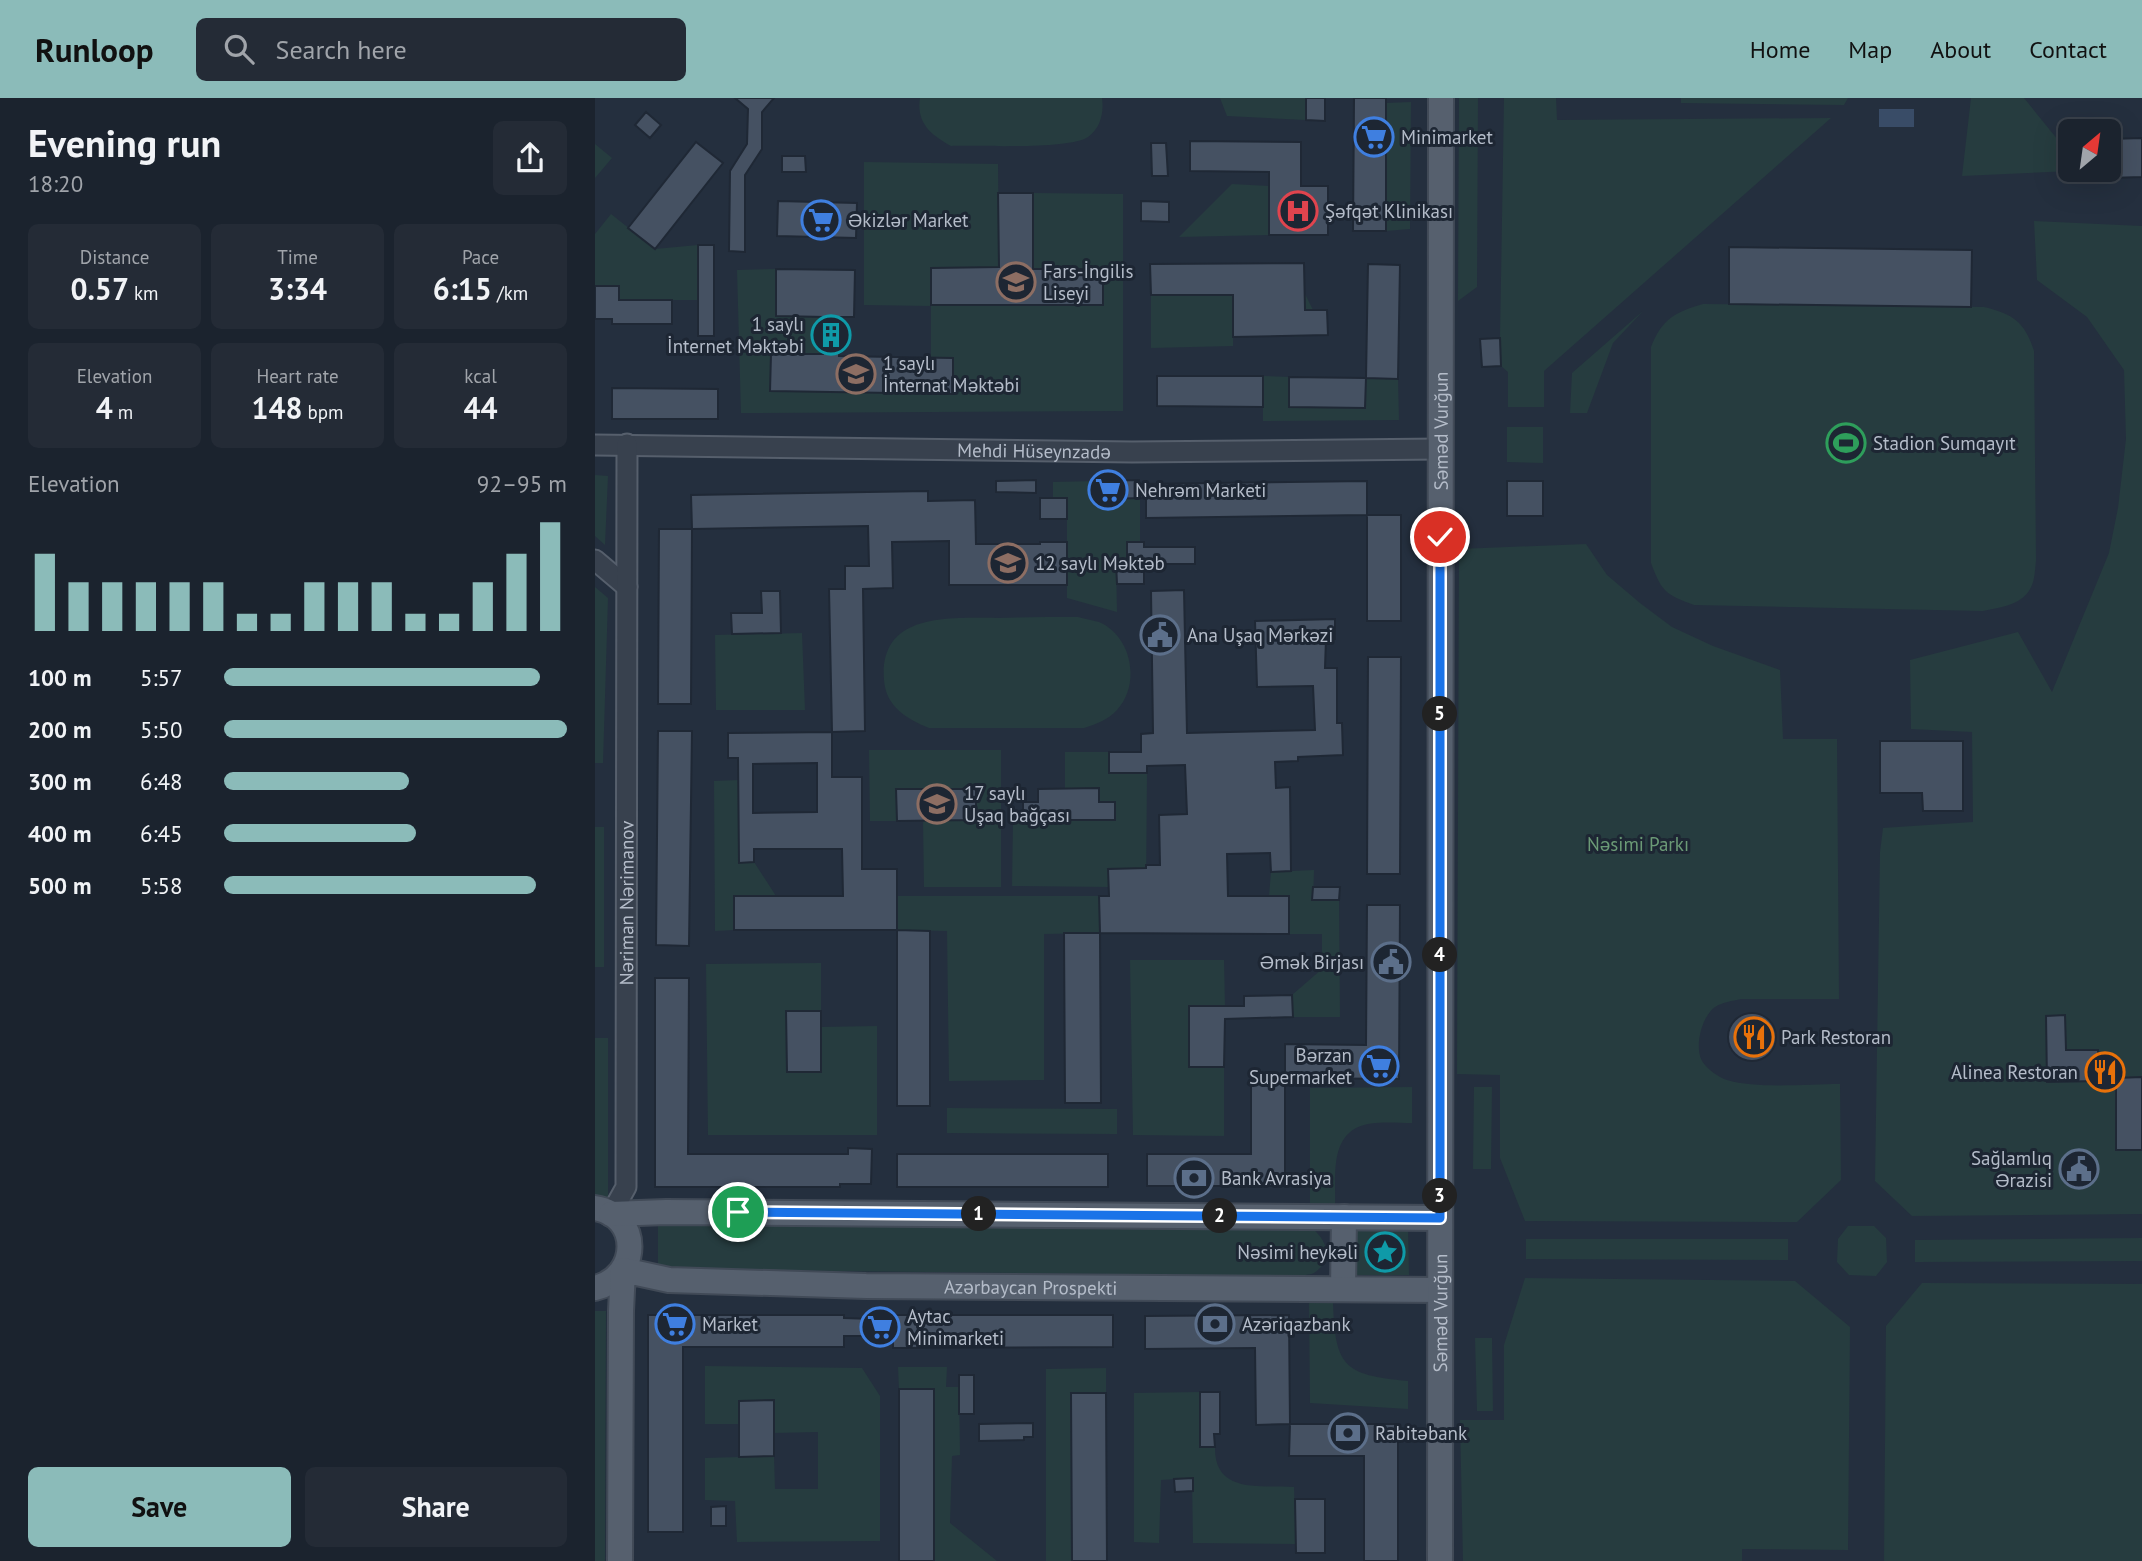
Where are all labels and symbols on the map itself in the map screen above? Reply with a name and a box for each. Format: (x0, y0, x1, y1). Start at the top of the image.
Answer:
supermarket icon: Minimarket (1353, 116, 1395, 158)
north arrow (2058, 119, 2121, 182)
place label: Minimarket (1401, 125, 1493, 149)
hospital icon: Şəfqət Klinikası (1277, 190, 1319, 232)
supermarket icon: Əkizlər Market (800, 199, 842, 241)
place label: Şəfqət Klinikası (1325, 199, 1453, 223)
place label: Əkizlər Market (848, 208, 969, 232)
place label: Fars-İngilis Liseyi (1043, 259, 1133, 305)
school or university icon: Fars-İngilis Liseyi (995, 261, 1037, 303)
place label: 1 saylı İnternet Məktəbi (667, 312, 804, 358)
building icon: 1 saylı İnternet Məktəbi (810, 314, 852, 356)
place label: 1 saylı İnternat Məktəbi (883, 351, 1020, 397)
school or university icon: 1 saylı İnternat Məktəbi (835, 353, 877, 395)
street label: Səməd Vurğun (1429, 372, 1453, 490)
sports icon: Stadion Sumqayıt (1825, 422, 1867, 464)
place label: Stadion Sumqayıt (1873, 431, 2016, 455)
street label: Mehdi Hüseynzadə (957, 438, 1111, 464)
supermarket icon: Nehrəm Marketi (1087, 469, 1129, 511)
place label: Nehrəm Marketi (1135, 478, 1266, 502)
pin (1410, 507, 1470, 567)
school or university icon: 12 saylı Məktəb (987, 542, 1029, 584)
place label: 12 saylı Məktəb (1035, 551, 1165, 575)
public building icon: Ana Uşaq Mərkəzi (1139, 614, 1181, 656)
place label: Ana Uşaq Mərkəzi (1187, 623, 1333, 647)
pin: 5 (1423, 696, 1457, 732)
place label: 17 saylı Uşaq bağçası (964, 781, 1070, 827)
school or university icon: 17 saylı Uşaq bağçası (916, 783, 958, 825)
street label: Nəriman Nərimanov (614, 821, 638, 985)
park label: Nəsimi Parkı (1587, 832, 1689, 856)
pin: 4 (1423, 938, 1457, 972)
public building icon: Əmək Birjası (1370, 941, 1412, 983)
place label: Əmək Birjası (1260, 950, 1364, 974)
restaurant icon: Park Restoran (1733, 1016, 1775, 1058)
place label: Park Restoran (1781, 1025, 1891, 1049)
place label: Bərzan Supermarket (1249, 1043, 1353, 1089)
supermarket icon: Bərzan Supermarket (1358, 1045, 1400, 1087)
restaurant icon: Alinea Restoran (2084, 1051, 2126, 1093)
place label: Alinea Restoran (1951, 1060, 2078, 1084)
place label: Sağlamlıq Ərazisi (1971, 1146, 2052, 1192)
public building icon: Sağlamlıq Ərazisi (2058, 1148, 2100, 1190)
bank icon: Bank Avrasiya (1173, 1157, 1215, 1199)
place label: Bank Avrasiya (1221, 1166, 1332, 1190)
pin: 3 (1423, 1178, 1457, 1214)
pin (708, 1182, 768, 1242)
pin: 1 (961, 1196, 997, 1232)
pin: 2 (1203, 1198, 1237, 1234)
place icon: Nəsimi heykəli (1364, 1231, 1406, 1273)
place label: Nəsimi heykəli (1237, 1240, 1358, 1264)
street label: Səməd Vurğun (1428, 1254, 1452, 1372)
street label: Azərbaycan Prospekti (944, 1275, 1118, 1300)
supermarket icon: Market (654, 1303, 696, 1345)
bank icon: Azəriqazbank (1194, 1303, 1236, 1345)
place label: Aytac Minimarketi (907, 1304, 1004, 1350)
supermarket icon: Aytac Minimarketi (859, 1306, 901, 1348)
place label: Market (702, 1312, 758, 1336)
place label: Azəriqazbank (1242, 1312, 1351, 1336)
bank icon: Rabitəbank (1327, 1412, 1369, 1454)
place label: Rabitəbank (1375, 1421, 1467, 1445)

